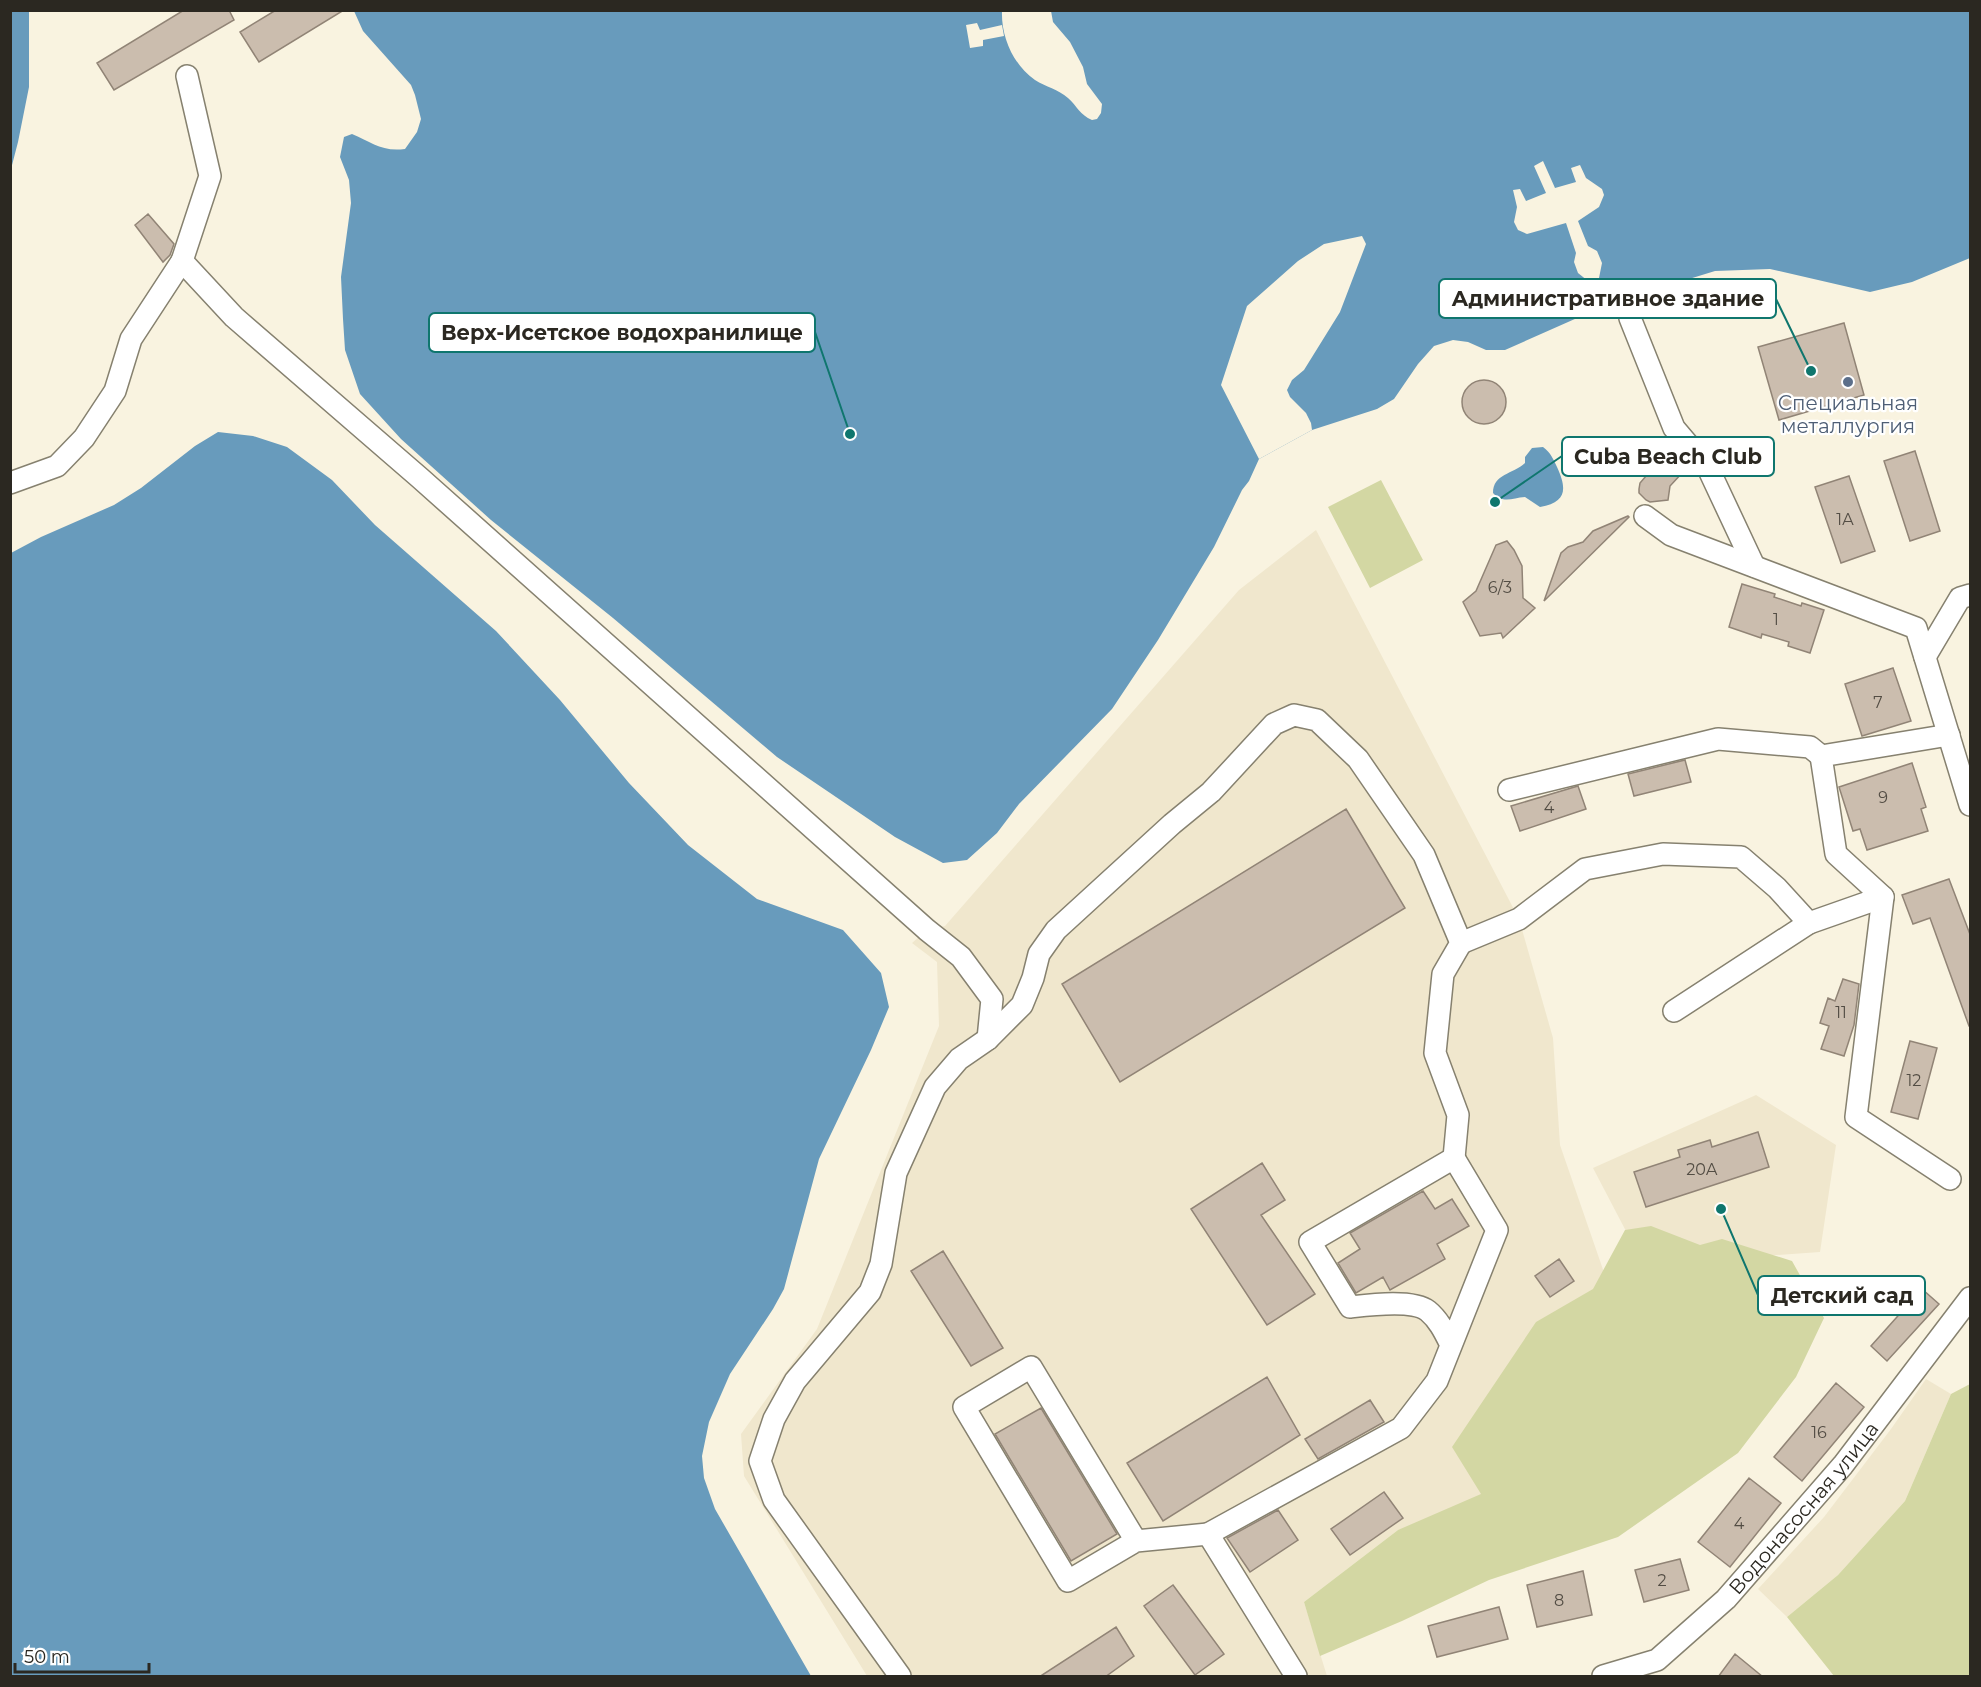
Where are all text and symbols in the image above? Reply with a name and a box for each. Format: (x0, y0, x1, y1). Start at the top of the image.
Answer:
callout: Административное здание (1439, 279, 1776, 318)
text: Административное здание (1452, 286, 1764, 311)
callout: Верх-Исетское водохранилище (429, 313, 815, 352)
text: Верх-Исетское водохранилище (441, 320, 803, 345)
marker: Специальная металлургия (1841, 375, 1855, 389)
place label: Специальная металлургия (1778, 391, 1918, 438)
callout: Cuba Beach Club (1562, 437, 1774, 476)
text: Cuba Beach Club (1574, 444, 1762, 469)
house number: 1А (1836, 510, 1854, 529)
house number: 6/3 (1488, 578, 1512, 597)
house number: 1 (1773, 610, 1779, 629)
house number: 7 (1873, 693, 1883, 712)
house number: 9 (1878, 788, 1888, 807)
house number: 4 (1544, 798, 1555, 817)
house number: 11 (1835, 1003, 1847, 1022)
house number: 12 (1907, 1071, 1921, 1090)
house number: 20А (1686, 1160, 1718, 1179)
callout: Детский сад (1758, 1276, 1925, 1315)
text: Детский сад (1771, 1283, 1914, 1308)
street label: Водонасосная улица (1724, 1417, 1883, 1599)
house number: 16 (1811, 1423, 1827, 1442)
house number: 4 (1734, 1514, 1745, 1533)
house number: 2 (1657, 1571, 1667, 1590)
house number: 8 (1554, 1591, 1564, 1610)
scale bar (15, 1636, 148, 1674)
text: 50 m (24, 1646, 70, 1668)

